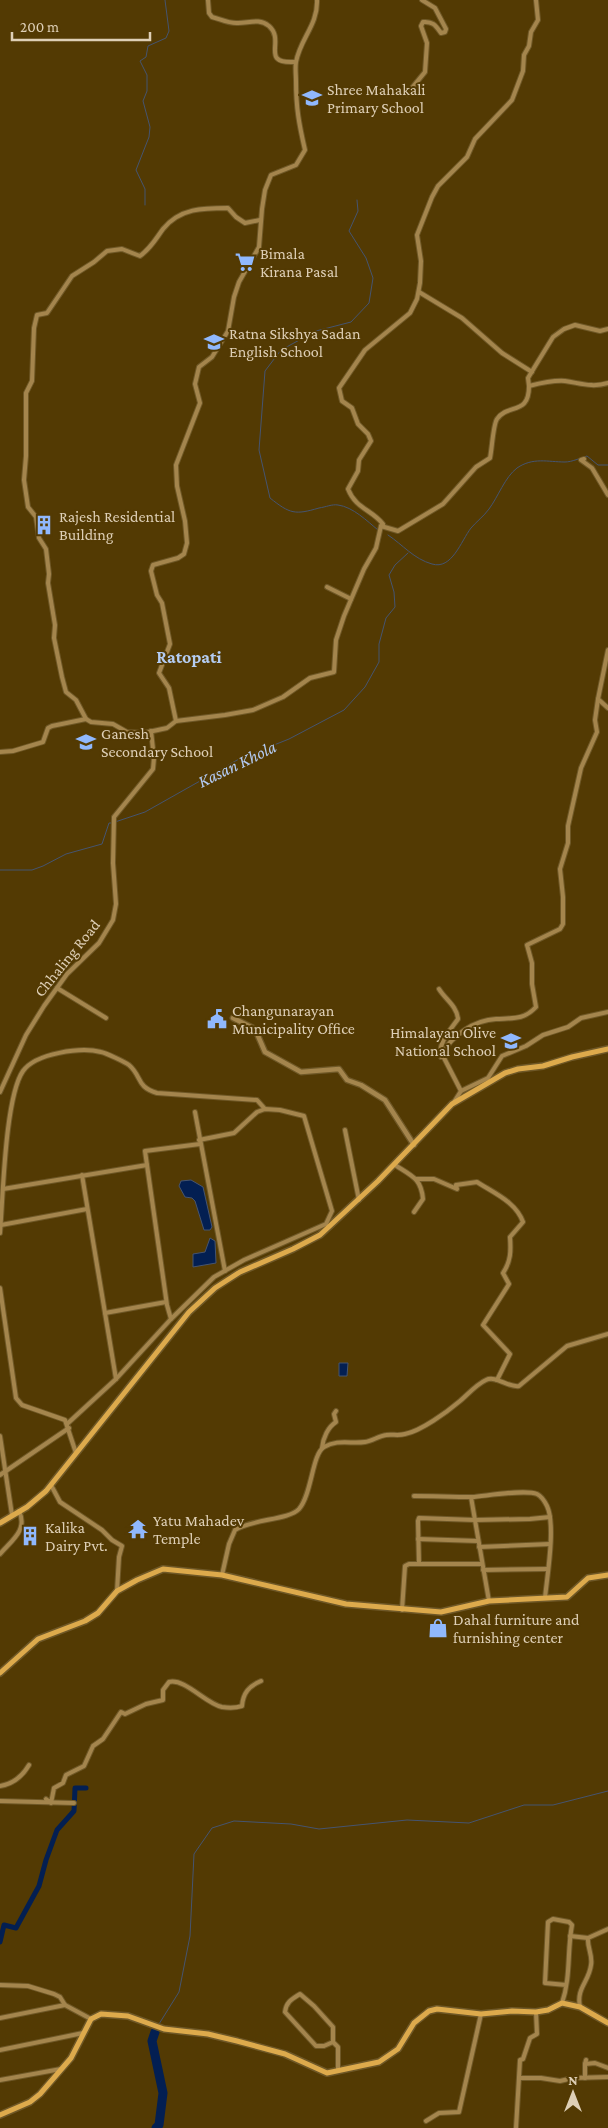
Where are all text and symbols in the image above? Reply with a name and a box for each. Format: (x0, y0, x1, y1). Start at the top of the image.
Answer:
scale bar (12, 10, 150, 42)
text: 200 m (20, 19, 59, 35)
place label: Shree Mahakali Primary School (327, 81, 426, 117)
school or university icon: Shree Mahakali Primary School (301, 87, 323, 109)
place label: Bimala Kirana Pasal (260, 245, 338, 280)
supermarket icon: Bimala Kirana Pasal (234, 251, 256, 273)
place label: Ratna Sikshya Sadan English School (229, 325, 361, 361)
school or university icon: Ratna Sikshya Sadan English School (203, 331, 225, 353)
place label: Rajesh Residential Building (59, 508, 175, 544)
building icon: Rajesh Residential Building (33, 514, 55, 536)
district label: Ratopati (156, 647, 223, 667)
place label: Ganesh Secondary School (101, 725, 213, 761)
school or university icon: Ganesh Secondary School (75, 731, 97, 753)
water label: Kasan Khola (195, 736, 280, 792)
street label: Chhaling Road (31, 916, 104, 1001)
place label: Changunarayan Municipality Office (232, 1002, 355, 1038)
public building icon: Changunarayan Municipality Office (206, 1008, 228, 1030)
place label: Himalayan Olive National School (390, 1024, 496, 1059)
school or university icon: Himalayan Olive National School (500, 1030, 522, 1052)
place label: Yatu Mahadev Temple (153, 1512, 245, 1548)
temple icon: Yatu Mahadev Temple (127, 1518, 149, 1540)
place label: Kalika Dairy Pvt. (45, 1519, 108, 1555)
building icon: Kalika Dairy Pvt. (19, 1525, 41, 1547)
place label: Dahal furniture and furnishing center (453, 1611, 580, 1647)
shop icon: Dahal furniture and furnishing center (427, 1617, 449, 1639)
north arrow (548, 2068, 598, 2118)
text: N (568, 2072, 578, 2088)

